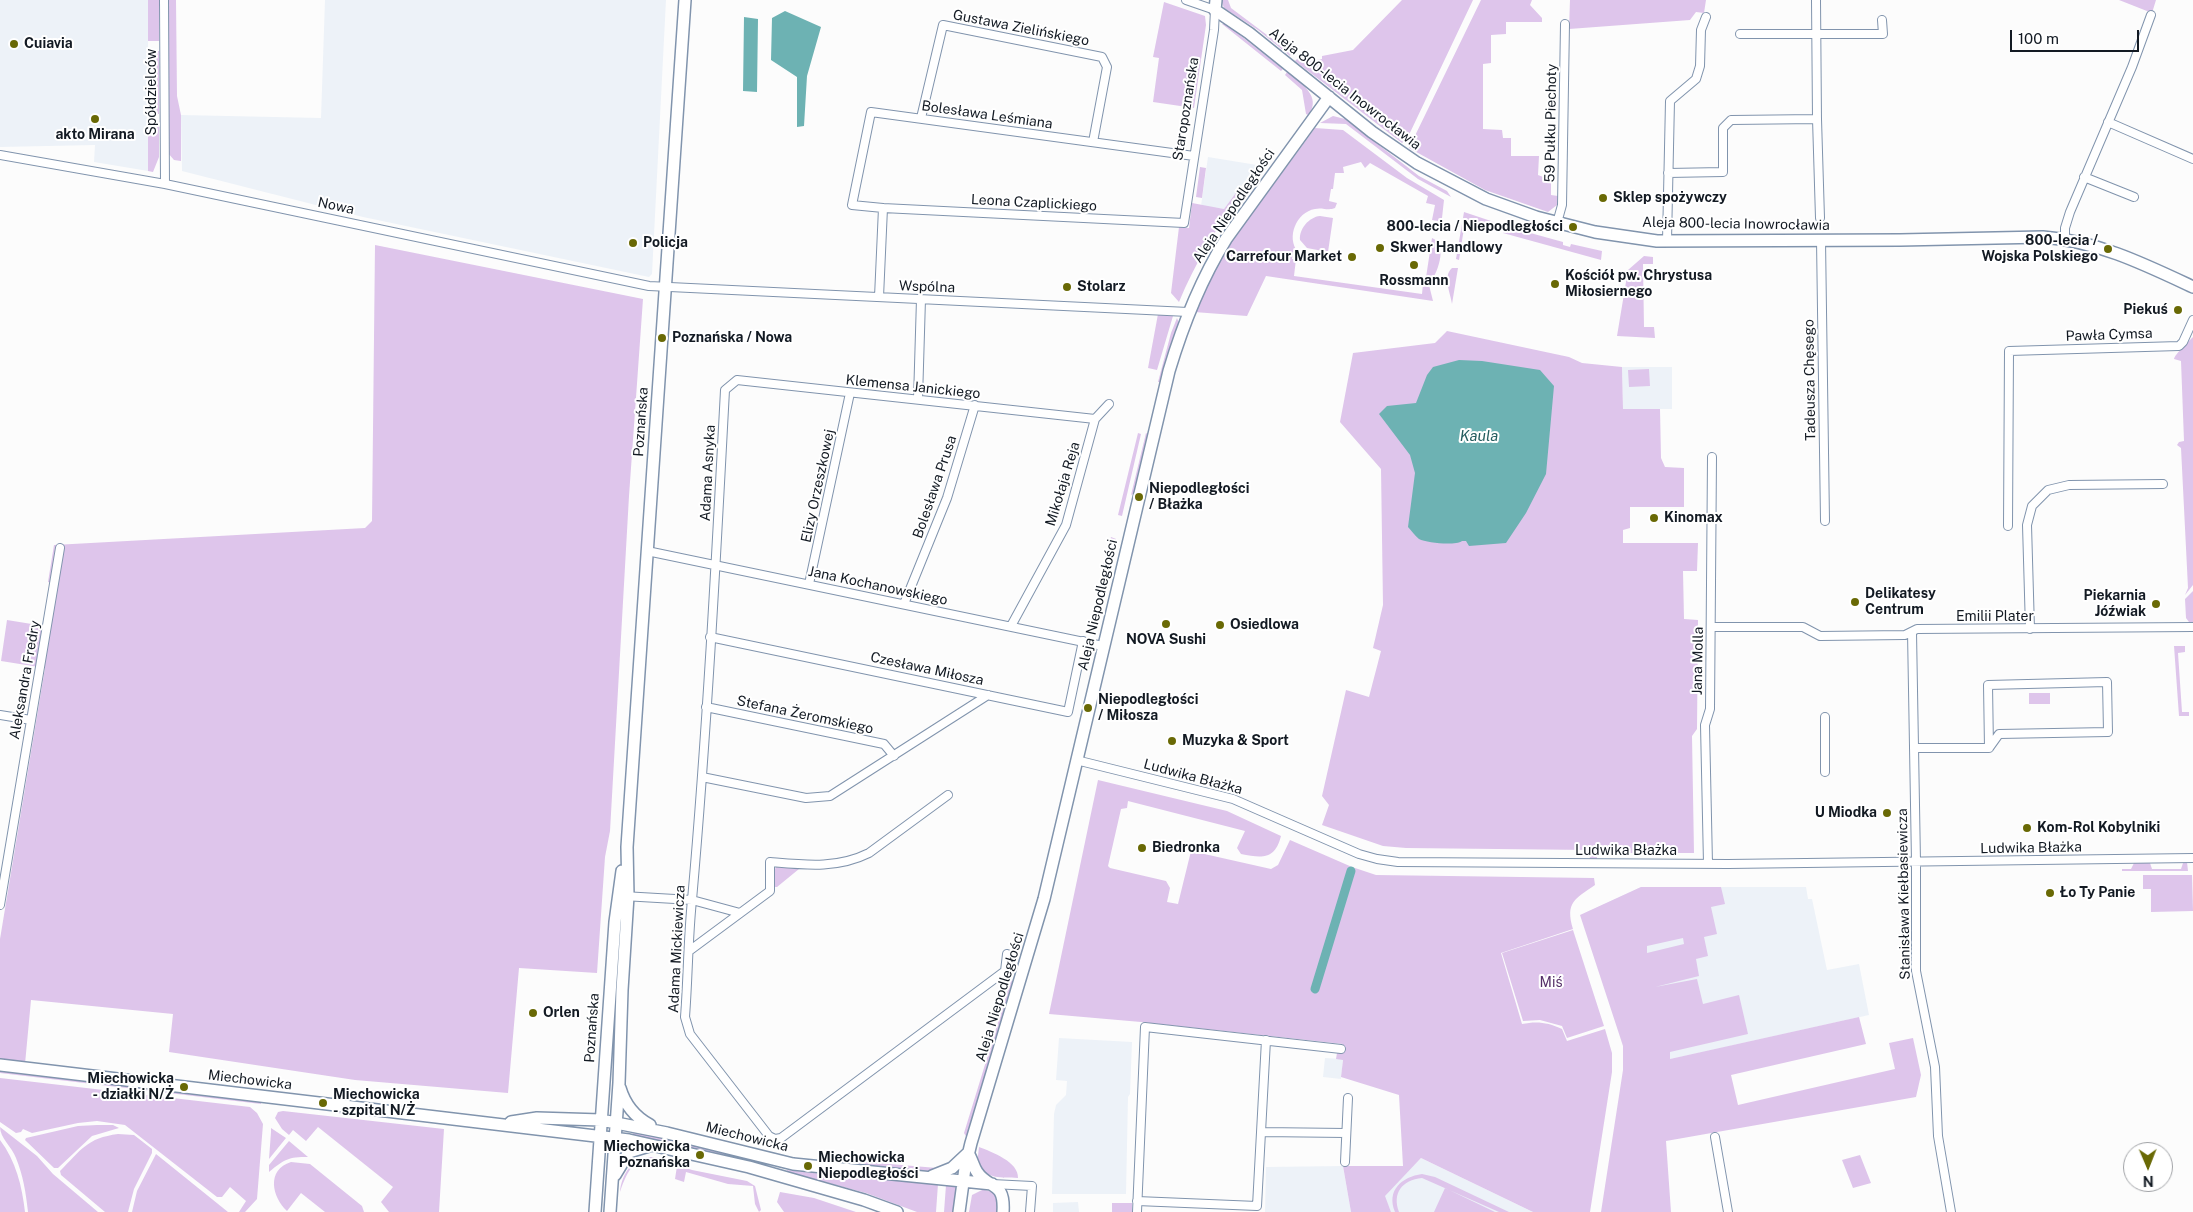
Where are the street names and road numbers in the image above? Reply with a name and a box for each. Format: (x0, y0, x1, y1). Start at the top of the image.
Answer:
street label: Gustawa Zielińskiego (951, 7, 1091, 49)
street label: Aleja 800-lecia Inowrocławia (1266, 25, 1424, 153)
street label: Spółdzielców (144, 49, 160, 135)
street label: Staropoznańska (1170, 56, 1202, 162)
street label: 59 Pułku Piechoty (1542, 64, 1560, 182)
street label: Bolesława Leśmiana (920, 97, 1054, 133)
street label: Aleja Niepodległości (1190, 146, 1278, 266)
street label: Leona Czaplickiego (971, 191, 1097, 215)
street label: Nowa (316, 194, 356, 218)
street label: Aleja 800-lecia Inowrocławia (1642, 214, 1830, 234)
street label: Wspólna (899, 278, 955, 296)
street label: Tadeusza Chęsego (1801, 319, 1819, 441)
street label: Pawła Cymsa (2065, 325, 2153, 345)
street label: Klemensa Janickiego (845, 372, 981, 402)
street label: Poznańska (630, 387, 652, 457)
street label: Adama Asnyka (697, 424, 719, 522)
street label: Elizy Orzeszkowej (798, 428, 838, 544)
street label: Bolesława Prusa (910, 433, 960, 541)
street label: Mikołaja Reja (1042, 440, 1084, 528)
street label: Aleja Niepodległości (1075, 538, 1121, 672)
street label: Jana Kochanowskiego (807, 563, 949, 609)
street label: Emilii Plater (1956, 609, 2034, 625)
street label: Aleksandra Fredry (6, 619, 44, 741)
street label: Jana Molla (1689, 627, 1707, 695)
street label: Czesława Miłosza (869, 649, 985, 689)
street label: Stefana Żeromskiego (735, 692, 875, 738)
street label: Ludwika Błażka (1142, 756, 1244, 798)
street label: Stanisława Kiełbasiewicza (1894, 808, 1914, 980)
street label: Ludwika Błażka (1980, 839, 2082, 857)
street label: Ludwika Błażka (1575, 843, 1677, 859)
street label: Adama Mickiewicza (665, 885, 689, 1013)
street label: Aleja Niepodległości (972, 930, 1028, 1064)
street label: Poznańska (581, 993, 603, 1063)
street label: Miechowicka (207, 1067, 293, 1093)
street label: Miechowicka (704, 1119, 790, 1155)

